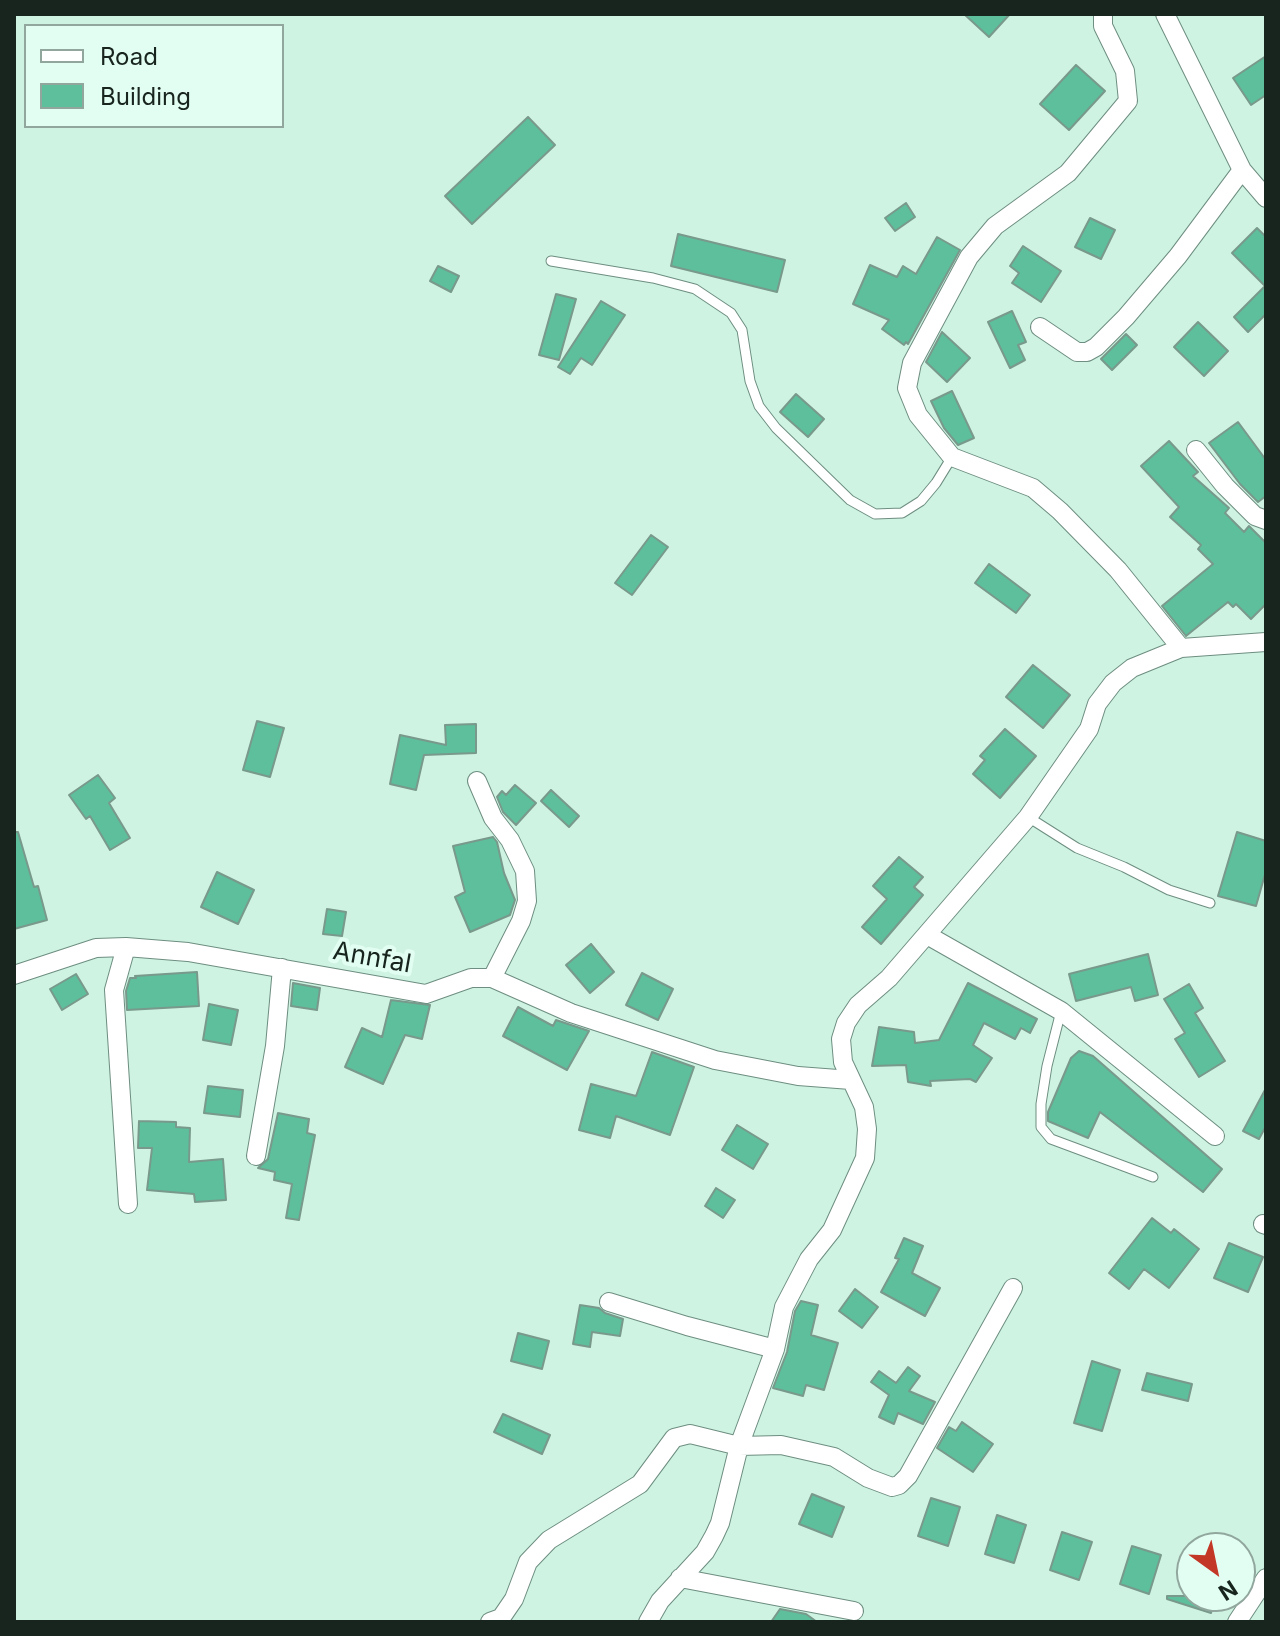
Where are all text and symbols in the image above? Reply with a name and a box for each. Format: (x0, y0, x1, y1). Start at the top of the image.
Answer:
legend (24, 24, 284, 128)
text: Road (100, 42, 158, 71)
text: Building (100, 82, 191, 111)
street label: Annfal (331, 936, 413, 980)
north arrow (1176, 1532, 1256, 1612)
text: N (1214, 1575, 1242, 1606)

